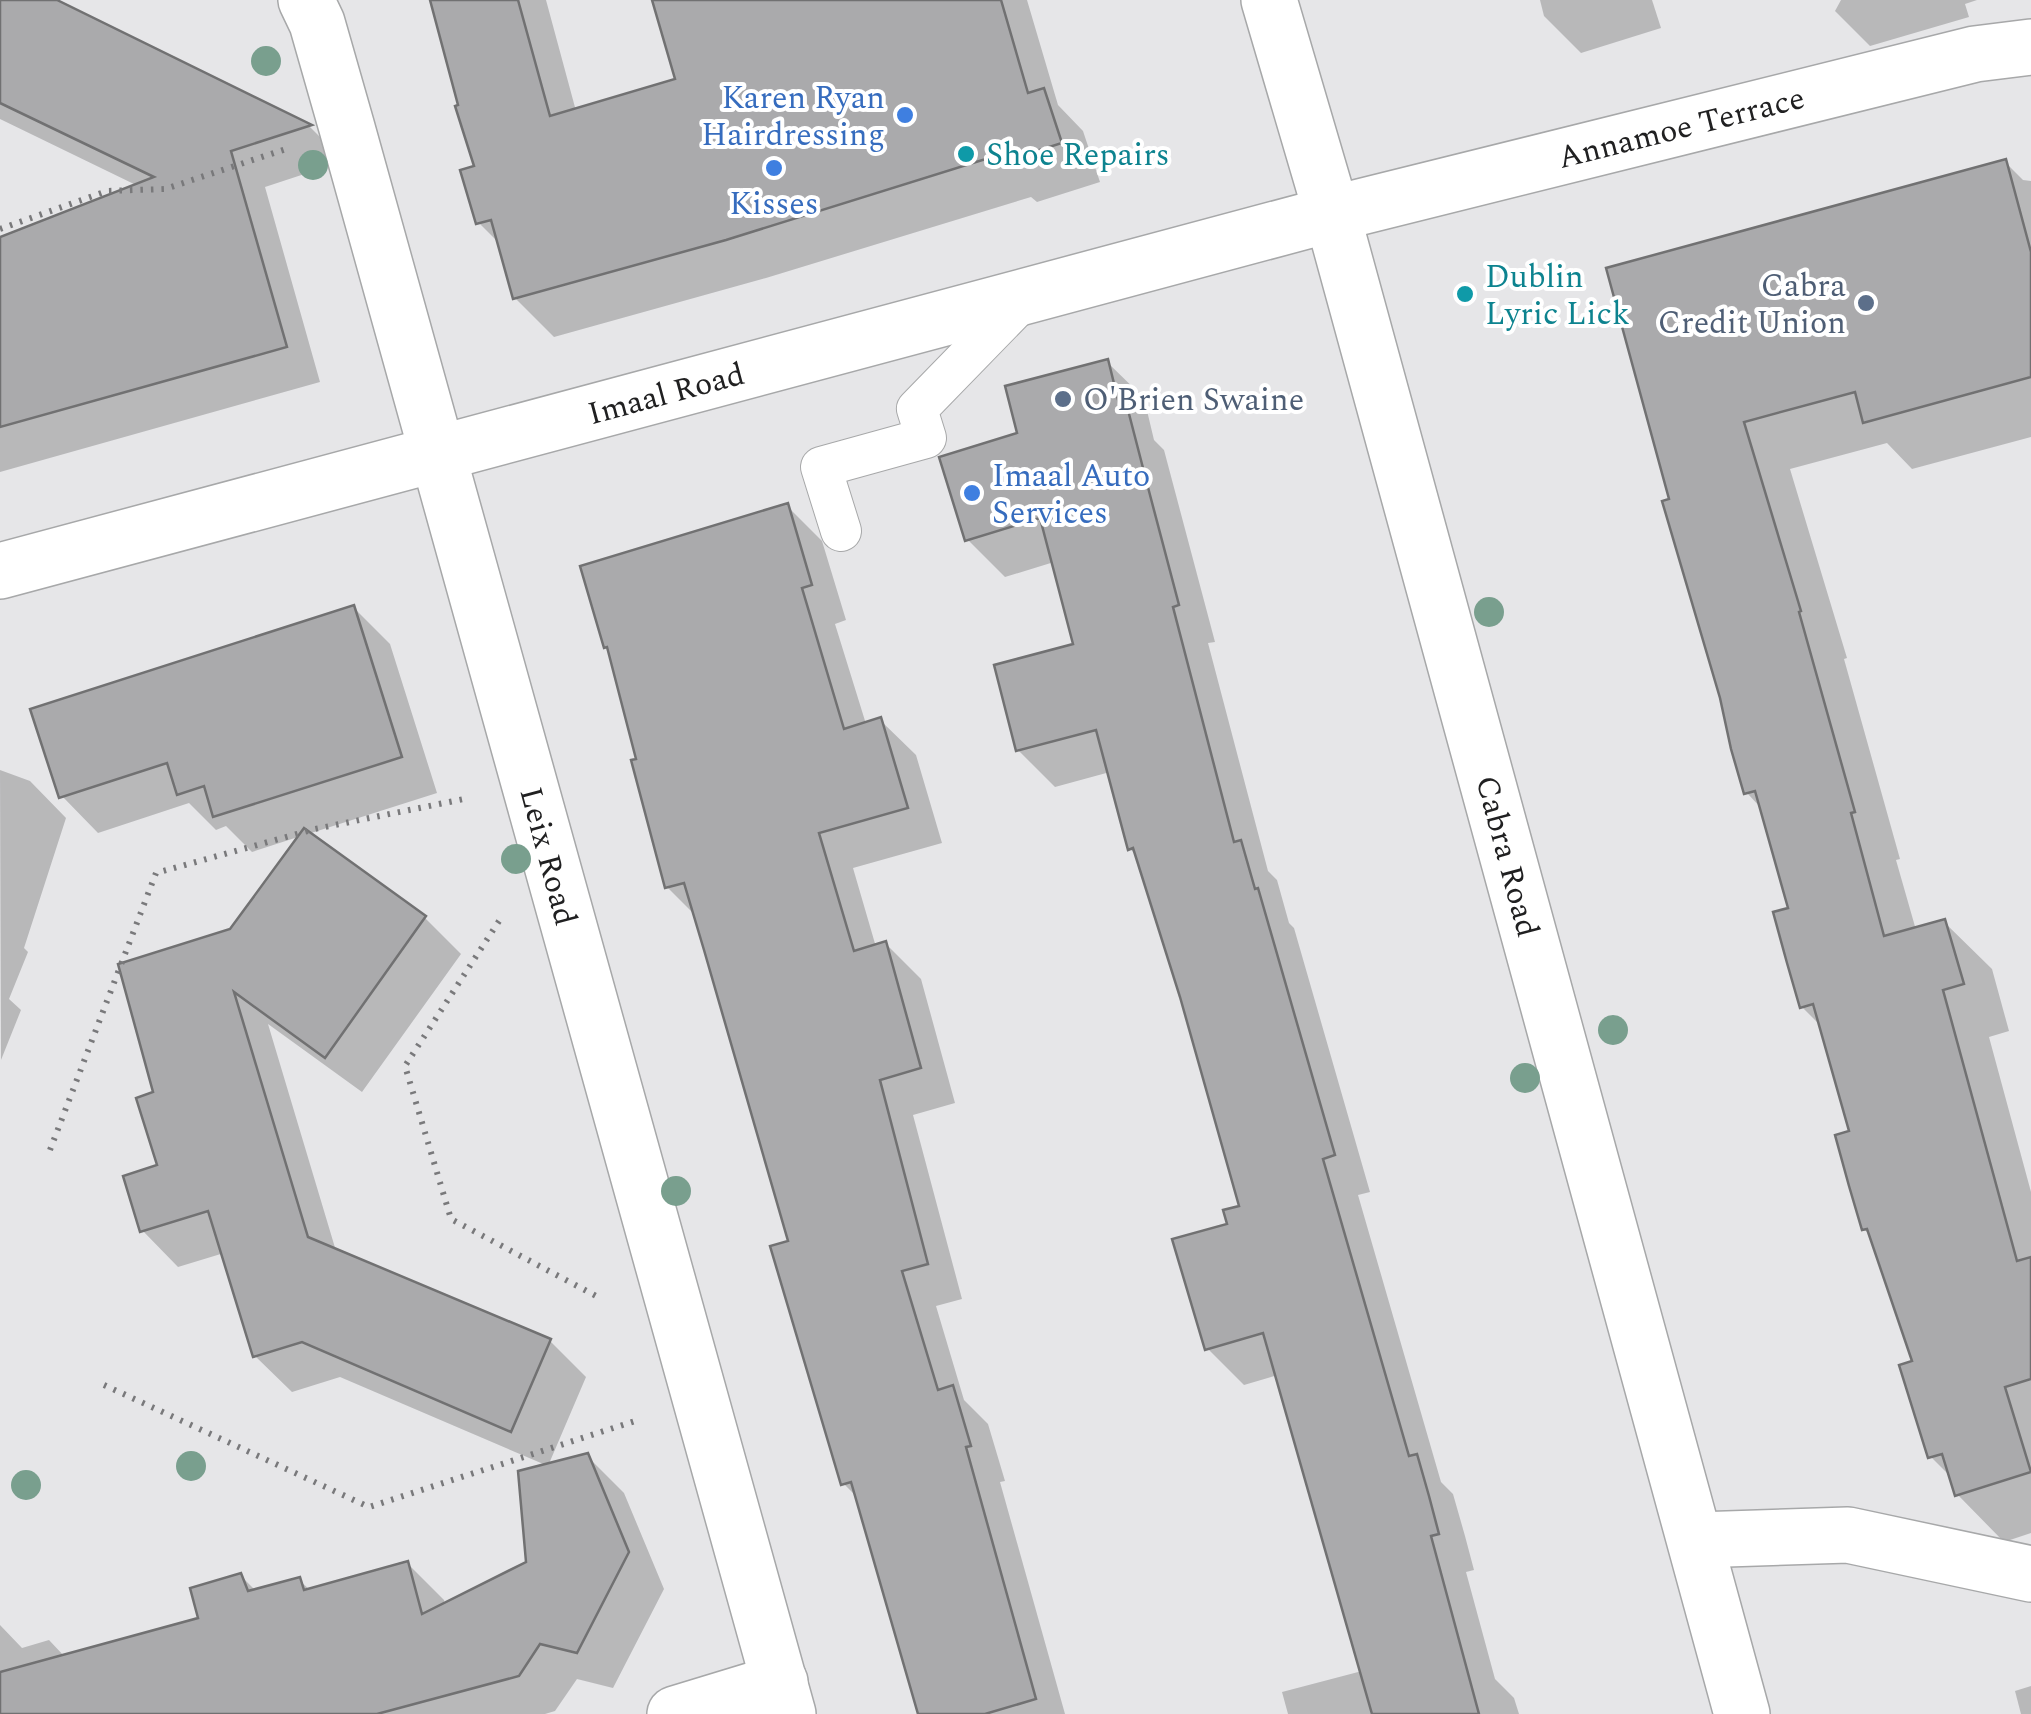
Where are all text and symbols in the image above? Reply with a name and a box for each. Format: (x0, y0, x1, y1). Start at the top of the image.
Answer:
place label: Karen Ryan Hairdressing (701, 74, 885, 160)
street label: Annamoe Terrace (1553, 74, 1810, 183)
marker: Karen Ryan Hairdressing (894, 104, 916, 126)
place label: Shoe Repairs (986, 131, 1170, 180)
marker: Shoe Repairs (955, 143, 977, 165)
marker: Kisses (763, 157, 785, 179)
place label: Kisses (729, 180, 819, 229)
place label: Dublin Lyric Lick (1485, 253, 1630, 339)
place label: Cabra Credit Union (1658, 262, 1846, 348)
marker: Dublin Lyric Lick (1454, 283, 1476, 305)
marker: Cabra Credit Union (1855, 292, 1877, 314)
street label: Imaal Road (583, 350, 750, 439)
place label: O'Brien Swaine (1083, 376, 1304, 425)
marker: O'Brien Swaine (1052, 388, 1074, 410)
place label: Imaal Auto Services (992, 452, 1150, 538)
marker: Imaal Auto Services (961, 482, 983, 504)
street label: Cabra Road (1461, 770, 1552, 943)
street label: Leix Road (506, 782, 590, 931)

